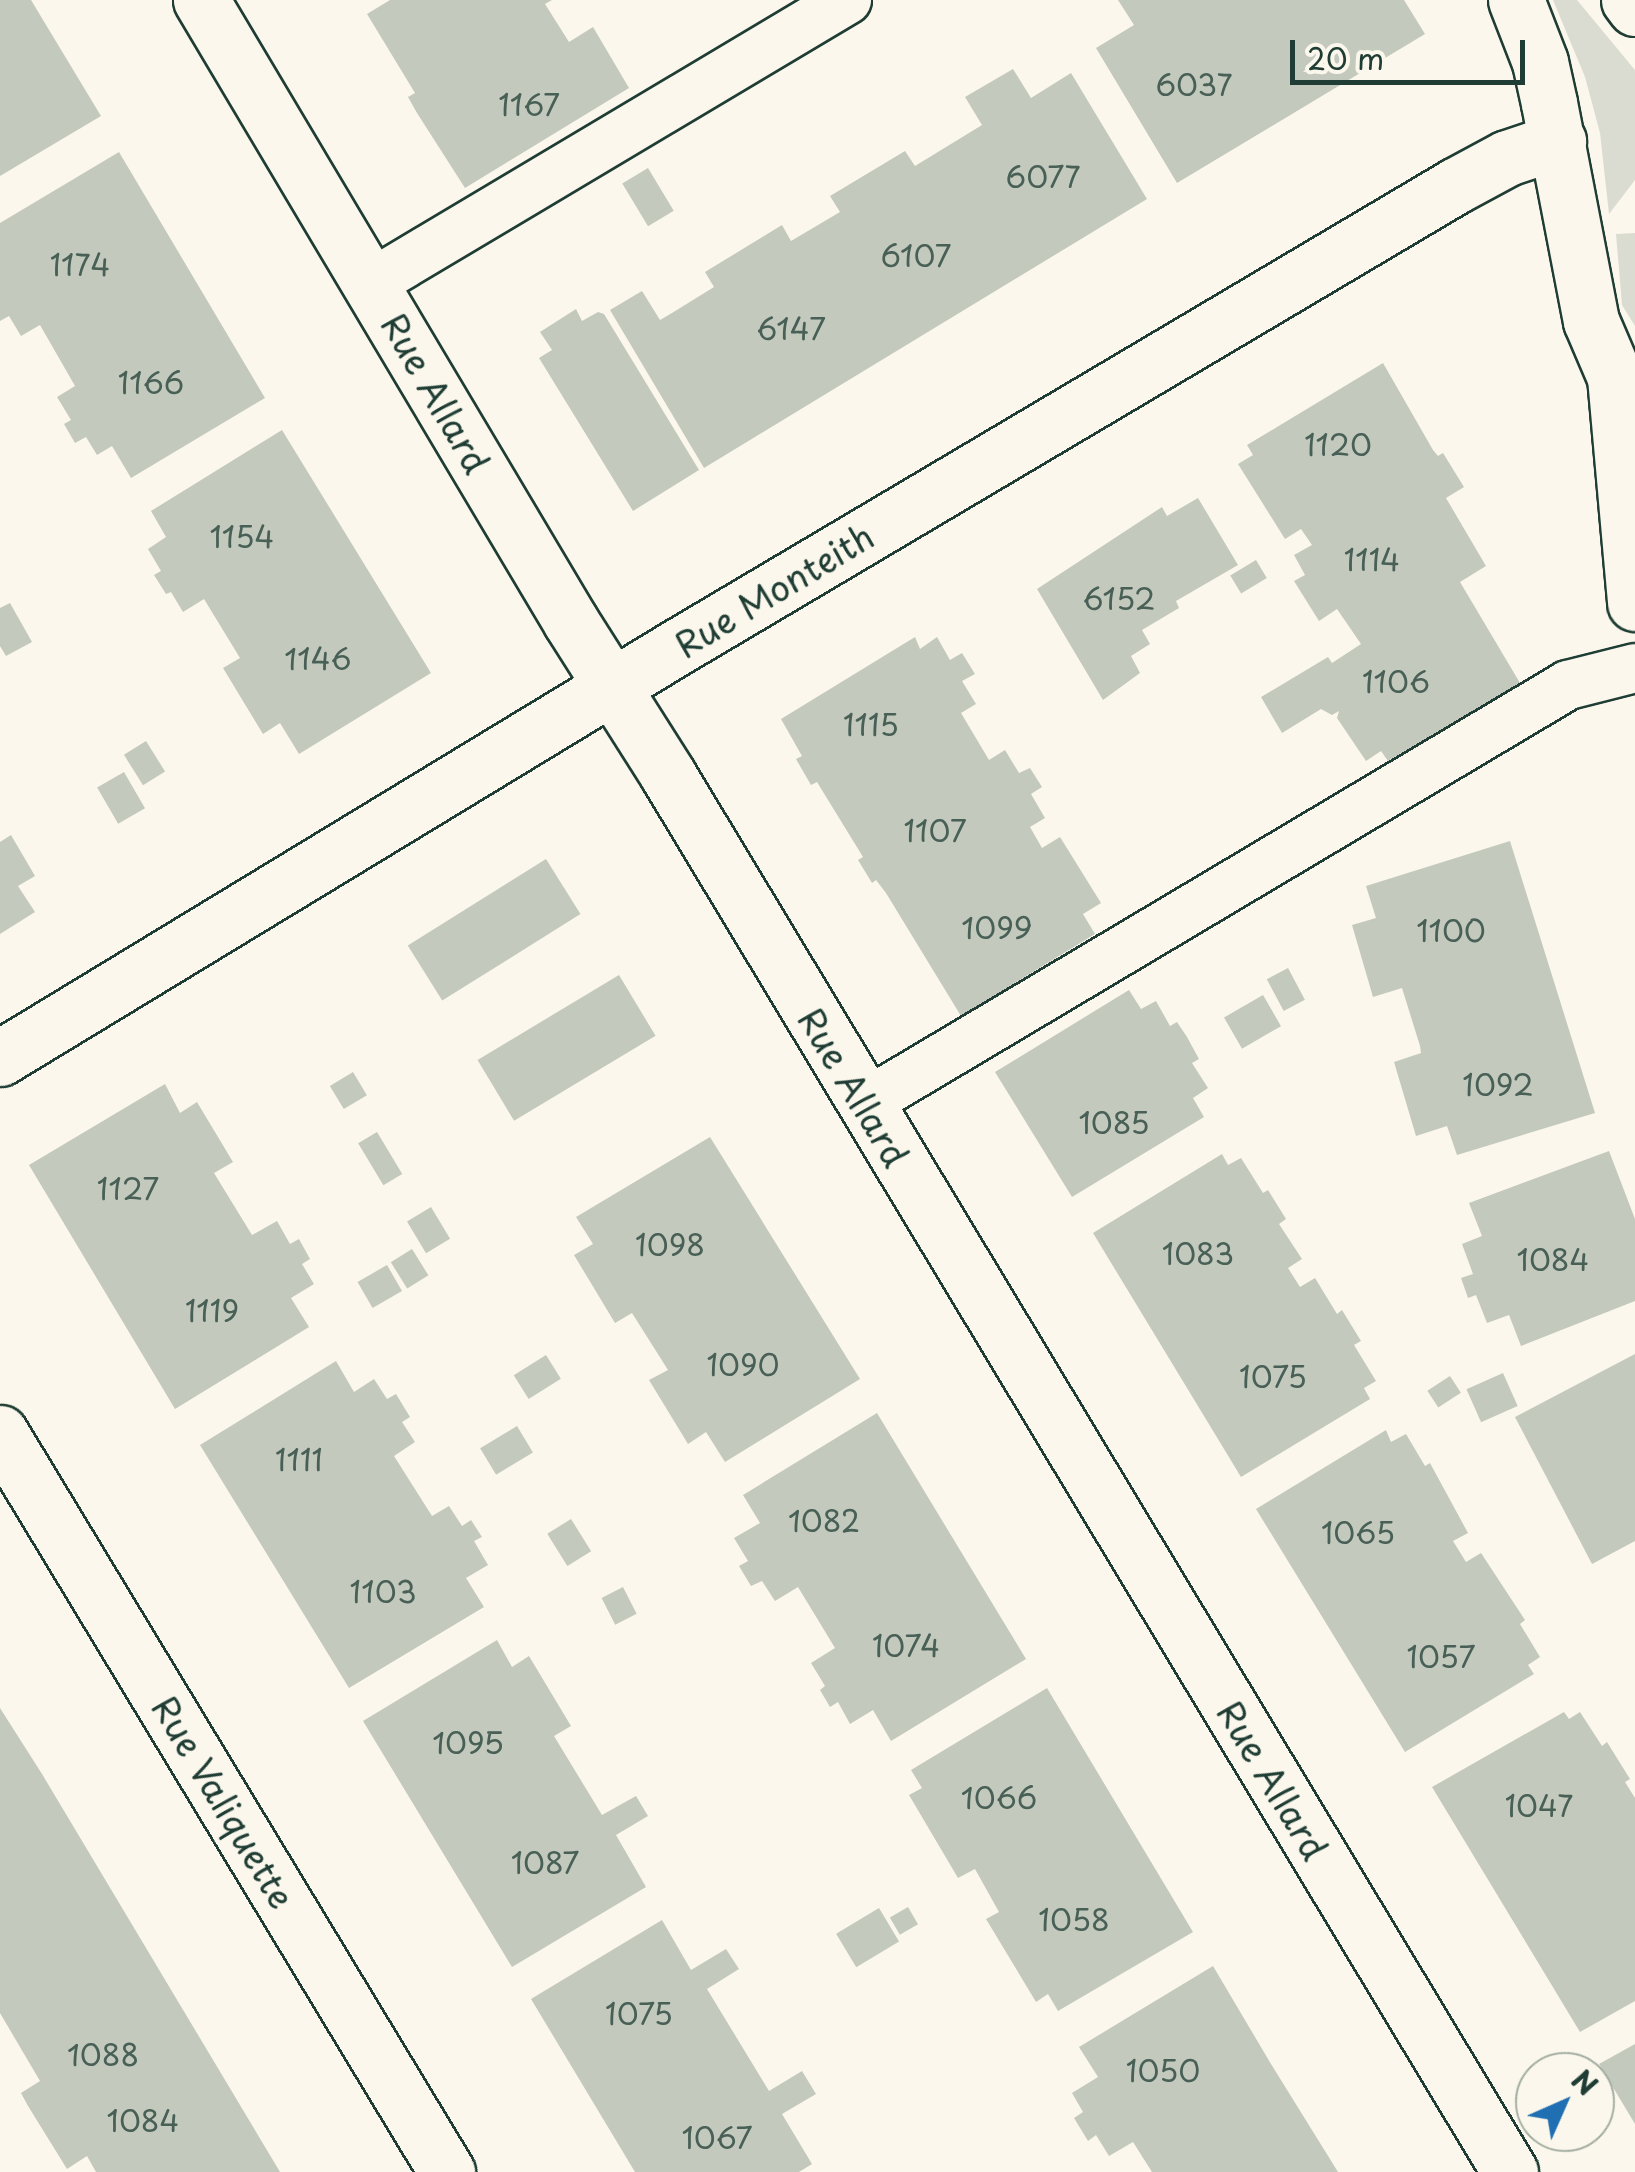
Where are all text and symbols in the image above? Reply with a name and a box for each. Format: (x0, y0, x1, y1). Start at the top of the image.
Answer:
scale bar (1295, 20, 1530, 82)
text: 20 m (1307, 35, 1384, 80)
house number: 6037 (1155, 66, 1233, 102)
house number: 1167 (498, 86, 560, 122)
house number: 6077 (1006, 158, 1080, 194)
house number: 6107 (881, 237, 951, 273)
house number: 1174 (50, 246, 110, 282)
street label: Rue Allard (373, 305, 499, 481)
house number: 6147 (756, 310, 826, 346)
house number: 1166 (118, 364, 184, 400)
house number: 1120 (1304, 426, 1372, 462)
street label: Rue Monteith (665, 513, 883, 667)
house number: 1154 (210, 518, 274, 554)
house number: 1114 (1344, 541, 1400, 577)
house number: 6152 (1082, 580, 1156, 616)
house number: 1146 (284, 640, 352, 676)
house number: 1106 (1362, 663, 1430, 699)
house number: 1115 (843, 706, 899, 742)
house number: 1107 (903, 812, 967, 848)
house number: 1099 (961, 909, 1033, 945)
house number: 1100 (1416, 912, 1486, 948)
street label: Rue Allard (790, 999, 918, 1175)
house number: 1092 (1462, 1066, 1534, 1102)
house number: 1085 (1078, 1104, 1150, 1140)
house number: 1127 (97, 1170, 159, 1206)
house number: 1098 (635, 1226, 705, 1262)
house number: 1083 (1162, 1235, 1234, 1271)
house number: 1084 (1517, 1241, 1589, 1277)
house number: 1119 (185, 1292, 239, 1328)
house number: 1090 (706, 1346, 780, 1382)
house number: 1075 (1239, 1358, 1307, 1394)
house number: 1111 (275, 1441, 323, 1477)
house number: 1082 (788, 1502, 860, 1538)
house number: 1065 (1321, 1514, 1395, 1550)
house number: 1103 (350, 1573, 416, 1609)
house number: 1074 (872, 1627, 940, 1663)
house number: 1057 (1407, 1638, 1475, 1674)
street label: Rue Valiquette (144, 1687, 304, 1917)
street label: Rue Allard (1209, 1692, 1337, 1868)
house number: 1095 (432, 1724, 504, 1760)
house number: 1066 (961, 1779, 1037, 1815)
house number: 1047 (1505, 1787, 1573, 1823)
house number: 1087 (511, 1844, 579, 1880)
house number: 1058 (1038, 1901, 1110, 1937)
house number: 1075 (605, 1995, 673, 2031)
house number: 1088 (67, 2036, 139, 2072)
house number: 1050 (1126, 2052, 1200, 2088)
north arrow (1515, 2052, 1615, 2152)
text: N (1562, 2059, 1608, 2105)
house number: 1084 (107, 2102, 179, 2138)
house number: 1067 (682, 2119, 752, 2155)

